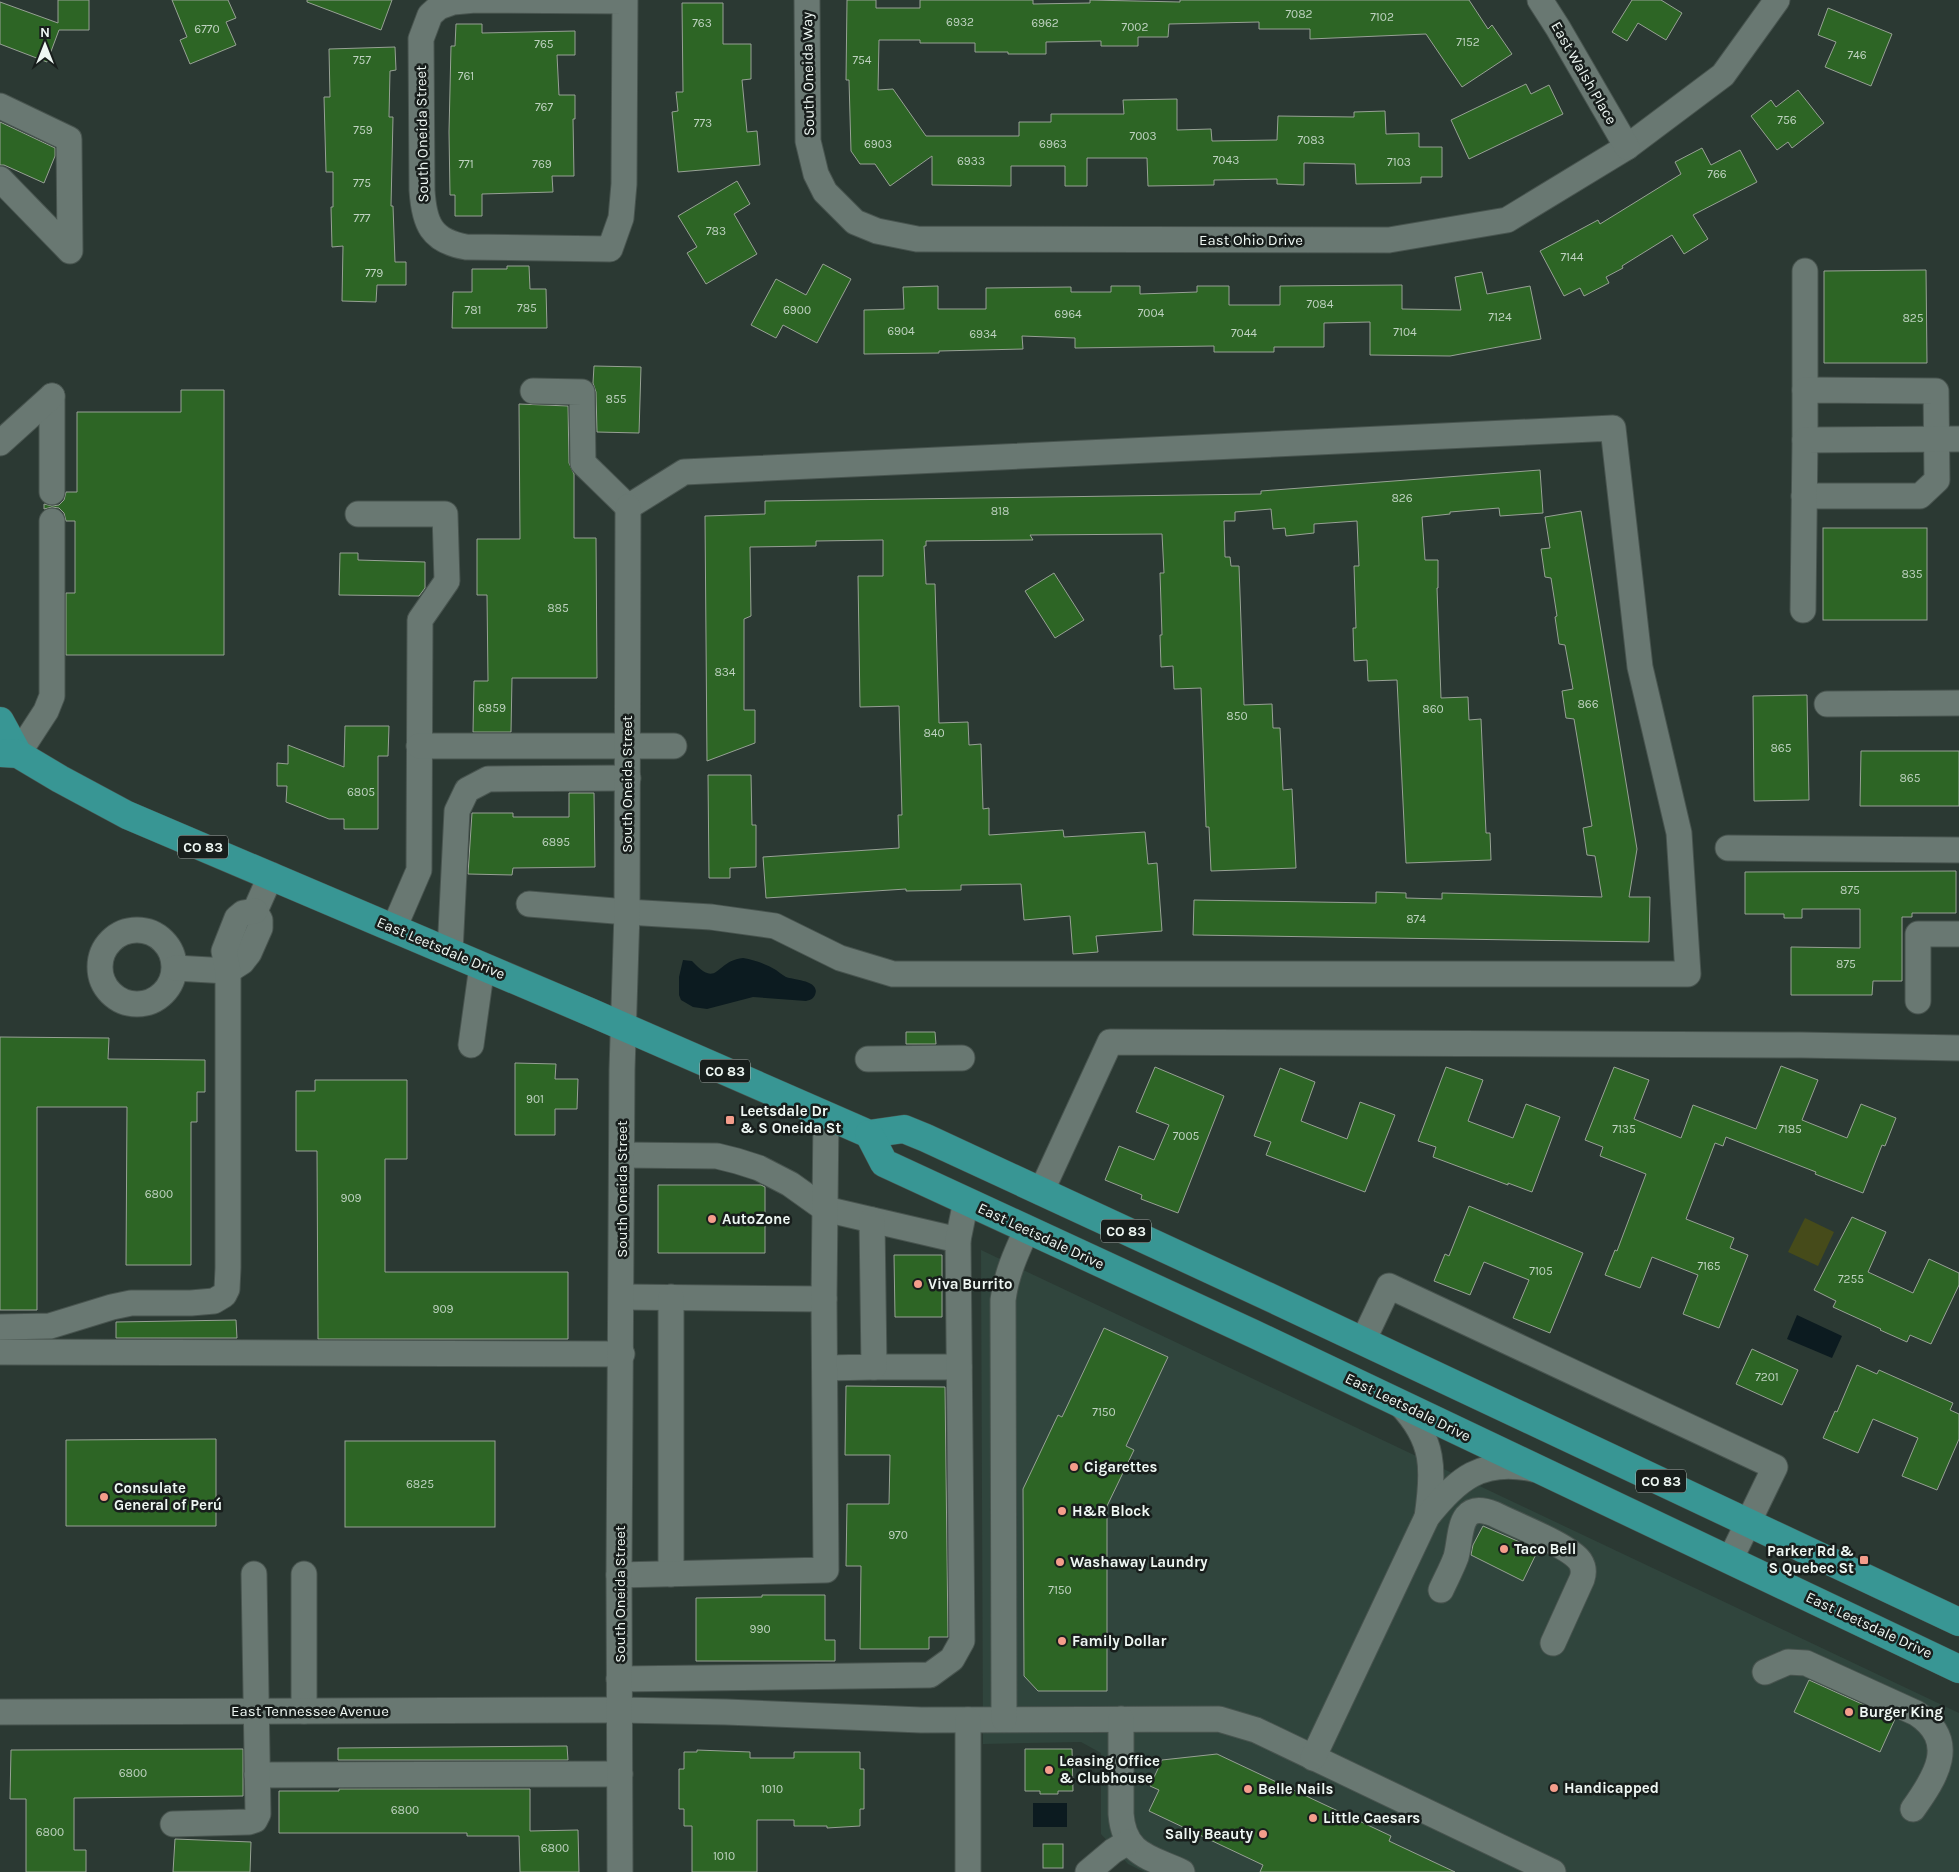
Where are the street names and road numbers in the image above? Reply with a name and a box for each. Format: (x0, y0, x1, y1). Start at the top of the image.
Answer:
street label: South Oneida Way (798, 12, 818, 136)
street label: East Walsh Place (1547, 18, 1621, 128)
street label: South Oneida Street (412, 65, 432, 203)
street label: East Ohio Drive (1199, 231, 1303, 249)
street label: South Oneida Street (618, 715, 636, 853)
road number: CO 83 (178, 836, 228, 859)
street label: East Leetsdale Drive (374, 913, 508, 983)
road number: CO 83 (700, 1060, 750, 1082)
street label: South Oneida Street (613, 1120, 631, 1258)
street label: East Leetsdale Drive (975, 1199, 1107, 1273)
road number: CO 83 (1101, 1220, 1151, 1242)
street label: East Leetsdale Drive (1342, 1369, 1474, 1445)
road number: CO 83 (1636, 1470, 1686, 1492)
street label: South Oneida Street (611, 1525, 629, 1663)
street label: East Leetsdale Drive (1803, 1588, 1935, 1662)
street label: East Tennessee Avenue (231, 1702, 389, 1720)

